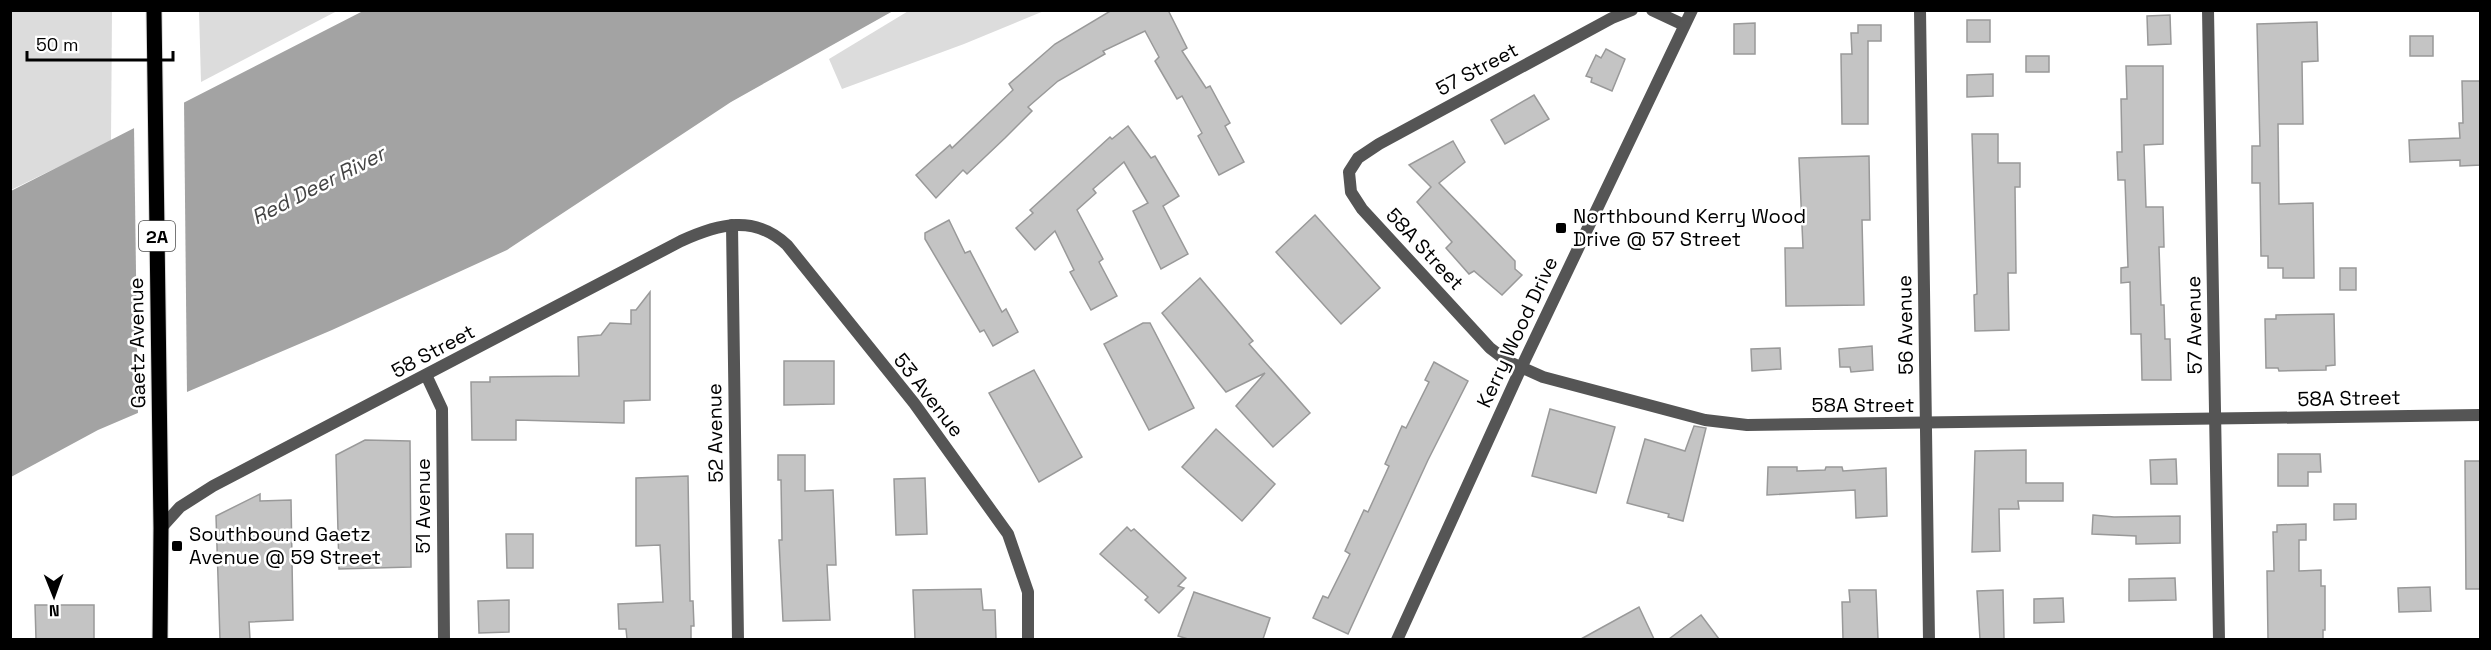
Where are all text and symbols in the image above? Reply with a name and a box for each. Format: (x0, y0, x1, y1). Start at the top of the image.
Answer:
scale bar (27, 24, 172, 62)
text: 50 m (36, 33, 78, 56)
street label: 57 Street (1431, 37, 1523, 101)
water label: Red Deer River (247, 139, 391, 230)
street label: 58A Street (1380, 202, 1470, 296)
place label: Northbound Kerry Wood Drive @ 57 Street (1573, 203, 1806, 252)
road number: 2A (139, 221, 175, 251)
marker: Northbound Kerry Wood Drive @ 57 Street (1554, 221, 1568, 235)
street label: Kerry Wood Drive (1471, 252, 1563, 412)
street label: 56 Avenue (1891, 275, 1919, 375)
street label: 57 Avenue (2180, 276, 2208, 374)
street label: Gaetz Avenue (123, 277, 151, 409)
street label: 58 Street (387, 318, 479, 384)
street label: 53 Avenue (888, 348, 970, 442)
street label: 52 Avenue (701, 383, 729, 483)
street label: 58A Street (2297, 384, 2401, 412)
street label: 58A Street (1811, 392, 1915, 418)
street label: 51 Avenue (410, 458, 436, 554)
place label: Southbound Gaetz Avenue @ 59 Street (189, 521, 381, 570)
marker: Southbound Gaetz Avenue @ 59 Street (170, 539, 184, 553)
north arrow (24, 566, 84, 626)
text: N (49, 600, 60, 621)

